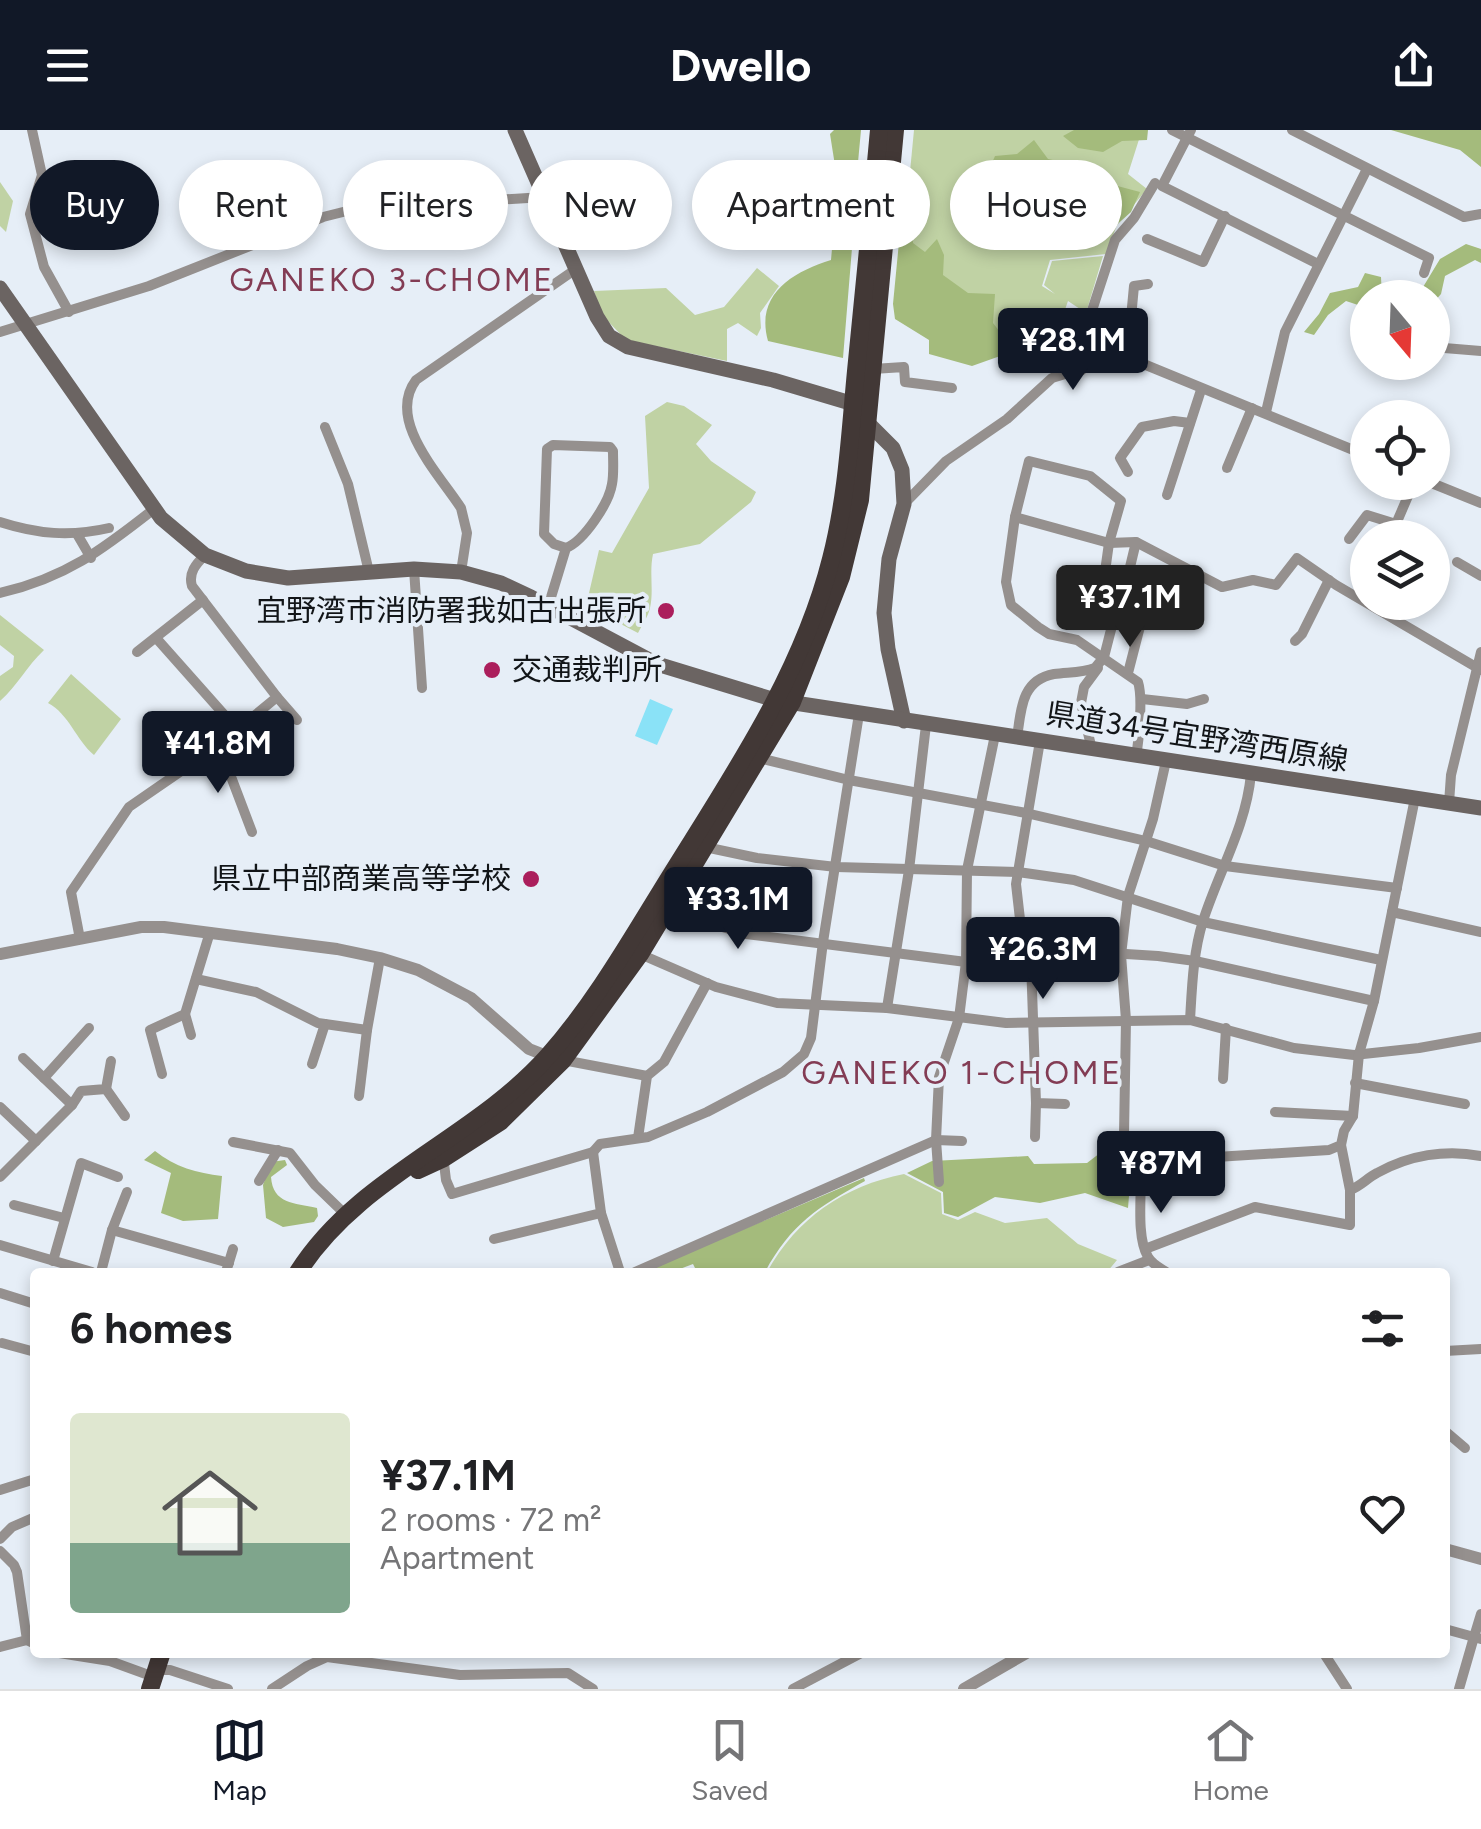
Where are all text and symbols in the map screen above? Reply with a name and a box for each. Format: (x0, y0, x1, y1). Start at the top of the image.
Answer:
icon: menu (40, 38, 95, 93)
text: Dwello (670, 38, 811, 92)
icon: share (1386, 38, 1441, 93)
chip: Buy (30, 160, 159, 250)
chip: Rent (179, 160, 323, 250)
chip: Filters (343, 160, 508, 250)
chip: New (528, 160, 672, 250)
chip: Apartment (692, 160, 930, 250)
chip: House (950, 160, 1122, 250)
district label: GANEKO 3-CHOME (229, 261, 555, 299)
north arrow (1350, 280, 1450, 380)
map controls (1350, 280, 1450, 620)
pin: ¥28.1M (992, 308, 1154, 393)
text: ¥28.1M (1020, 321, 1126, 359)
button: locate (1350, 400, 1450, 500)
button: layers (1350, 520, 1450, 620)
pin: ¥37.1M (1049, 565, 1211, 650)
text: ¥37.1M (1078, 578, 1182, 616)
place label: 宜野湾市消防署我如古出張所 (256, 592, 646, 629)
marker: 宜野湾市消防署我如古出張所 (655, 600, 677, 622)
place label: 交通裁判所 (512, 651, 662, 688)
marker: 交通裁判所 (481, 659, 503, 681)
street label: 県道34号宜野湾西原線 (1044, 694, 1351, 779)
pin: ¥41.8M (137, 711, 299, 796)
text: ¥41.8M (164, 724, 272, 762)
place label: 県立中部商業高等学校 (211, 860, 511, 897)
pin: ¥33.1M (657, 867, 819, 952)
marker: 県立中部商業高等学校 (520, 868, 542, 890)
text: ¥33.1M (686, 880, 790, 918)
pin: ¥26.3M (962, 917, 1124, 1002)
text: ¥26.3M (988, 930, 1098, 968)
district label: GANEKO 1-CHOME (801, 1054, 1123, 1092)
pin: ¥87M (1102, 1131, 1220, 1216)
text: ¥87M (1119, 1144, 1203, 1182)
icon: filters (1355, 1301, 1410, 1356)
text: 6 homes (70, 1303, 232, 1354)
text: ¥37.1M (380, 1450, 516, 1501)
icon: home (150, 1453, 270, 1573)
icon: heart (1355, 1486, 1410, 1541)
text: 2 rooms · 72 m² (380, 1501, 602, 1539)
text: Apartment (380, 1539, 534, 1577)
tab: Map (212, 1713, 267, 1807)
tab: Saved (691, 1713, 768, 1807)
tab: Home (1193, 1713, 1269, 1807)

